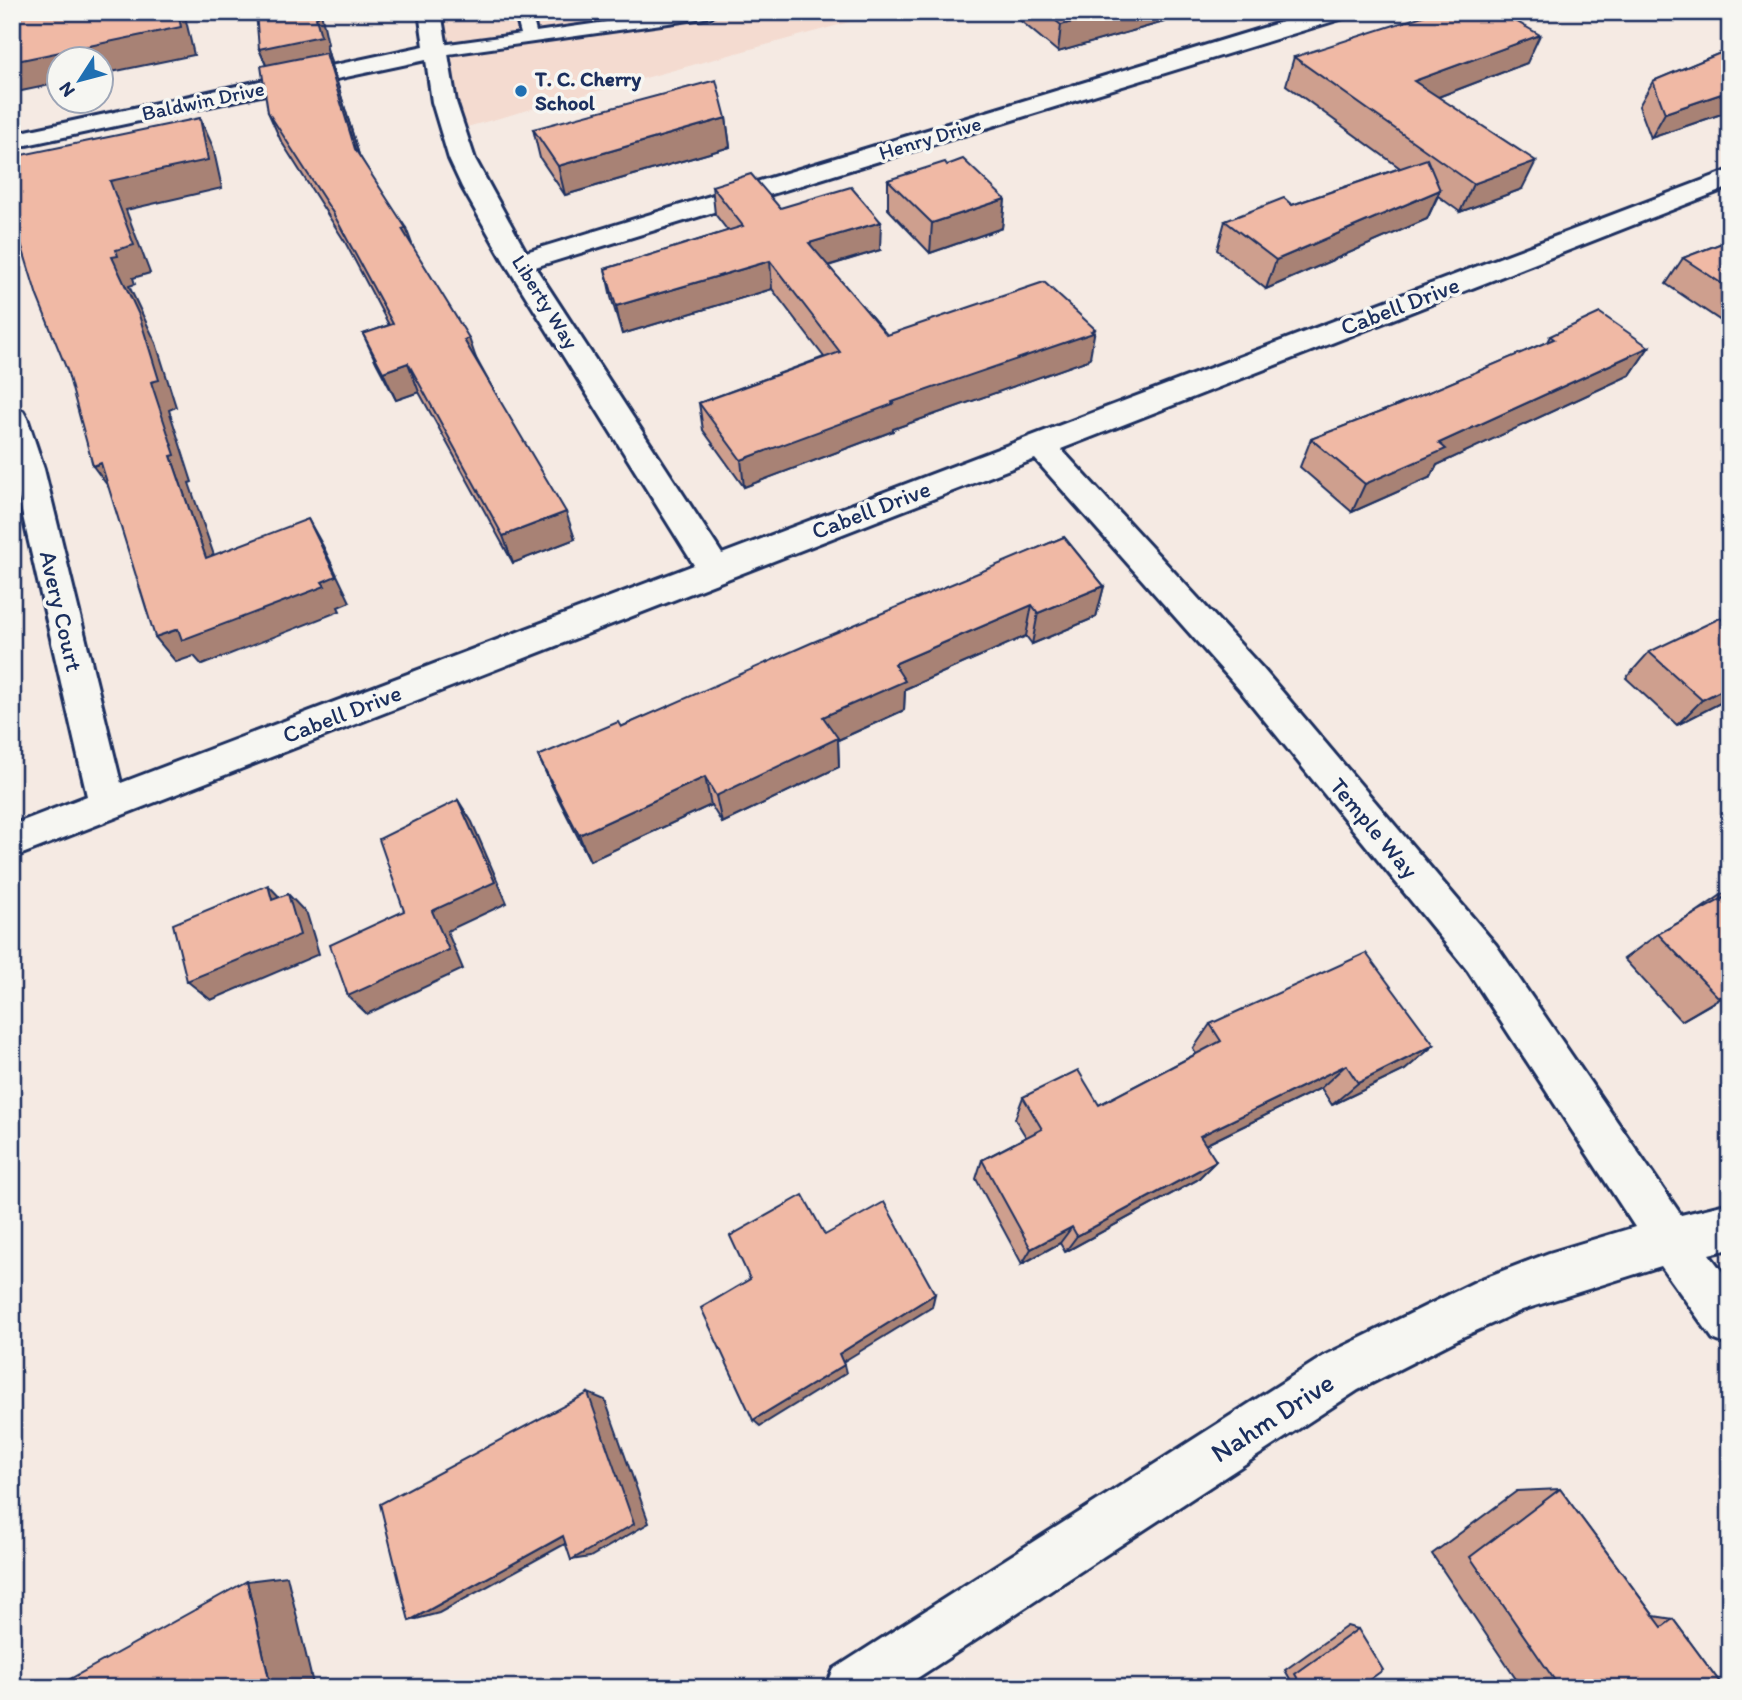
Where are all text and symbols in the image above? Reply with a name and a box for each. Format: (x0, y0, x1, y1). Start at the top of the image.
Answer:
north arrow (46, 46, 116, 116)
place label: T. C. Cherry School (534, 66, 641, 115)
street label: Baldwin Drive (139, 75, 267, 126)
text: N (54, 78, 80, 102)
marker: T. C. Cherry School (513, 83, 529, 99)
street label: Henry Drive (876, 110, 984, 165)
street label: Liberty Way (507, 250, 584, 353)
street label: Cabell Drive (1336, 270, 1463, 341)
street label: Cabell Drive (807, 474, 934, 545)
street label: Avery Court (34, 548, 89, 674)
street label: Cabell Drive (278, 678, 405, 749)
street label: Temple Way (1324, 771, 1425, 884)
street label: Nahm Drive (1204, 1365, 1340, 1469)

